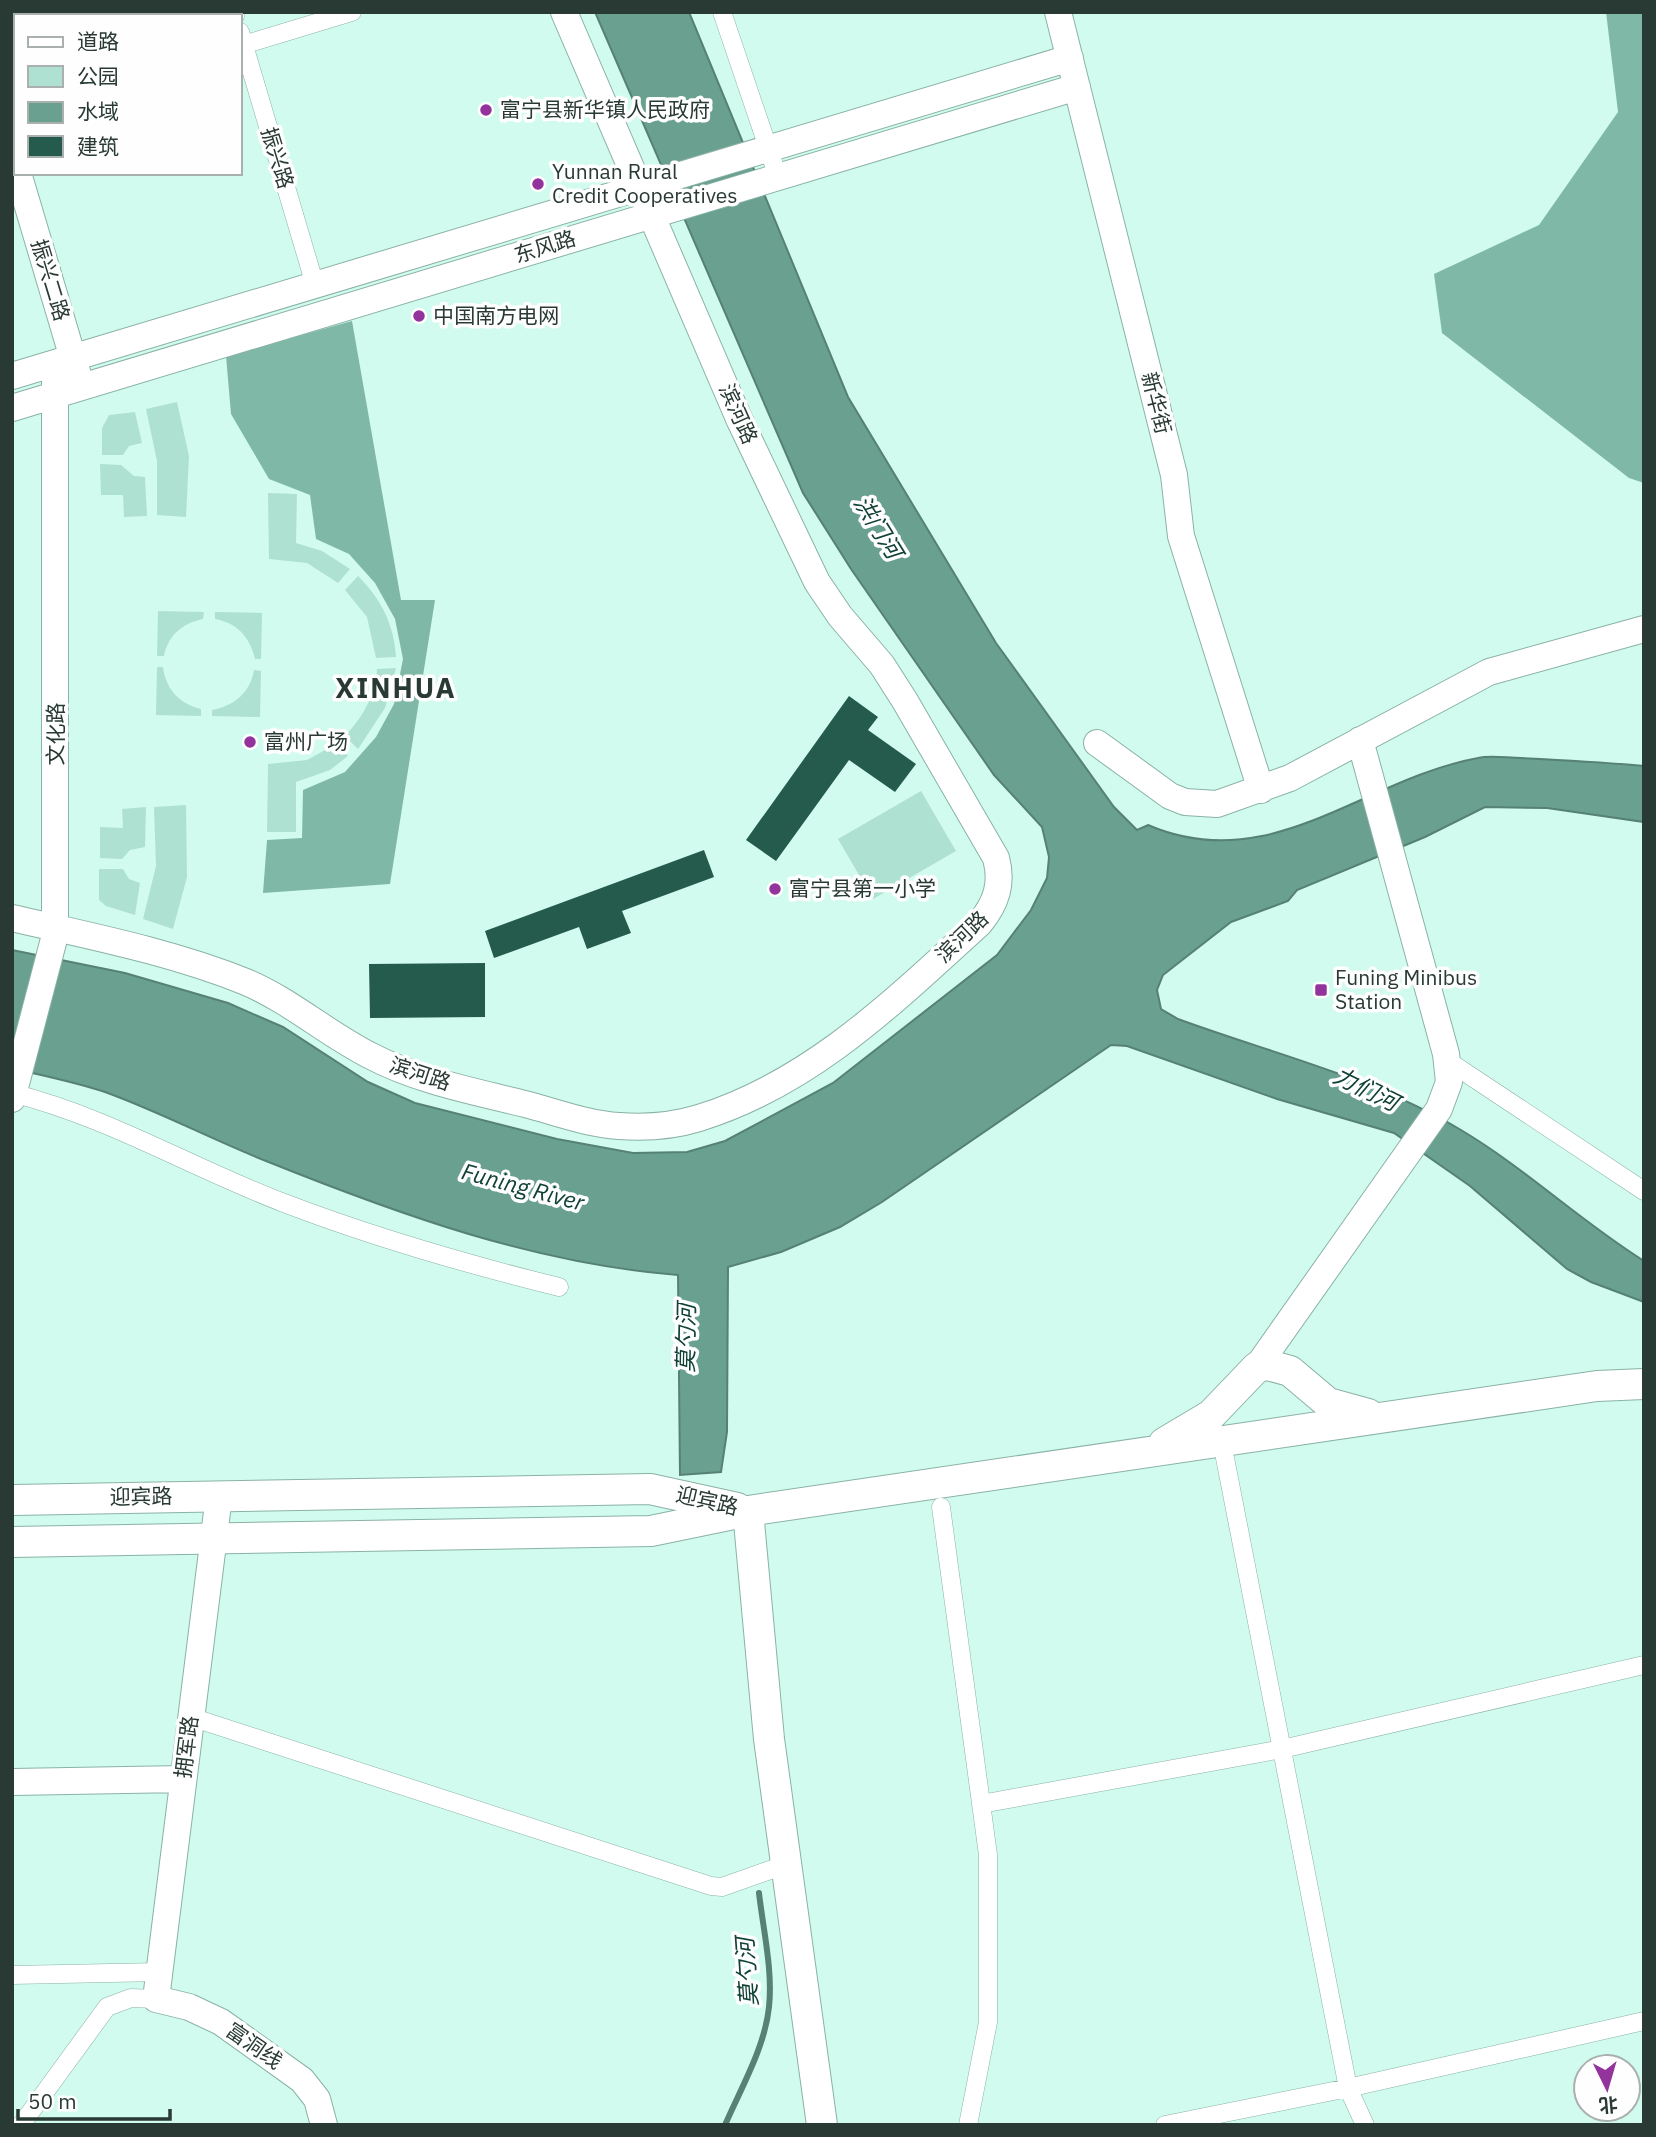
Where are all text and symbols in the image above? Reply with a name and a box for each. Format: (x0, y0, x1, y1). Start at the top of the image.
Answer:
legend (14, 14, 242, 175)
text: 道路 (77, 27, 119, 55)
text: 公园 (77, 62, 119, 90)
place label: 富宁县新华镇人民政府 (500, 95, 710, 123)
text: 水域 (77, 97, 119, 125)
marker: 富宁县新华镇人民政府 (478, 102, 494, 118)
street label: 振兴路 (255, 123, 301, 192)
text: 建筑 (77, 132, 119, 160)
place label: Yunnan Rural Credit Cooperatives (552, 157, 738, 209)
marker: Yunnan Rural Credit Cooperatives (530, 176, 546, 192)
street label: 东风路 (510, 223, 579, 269)
street label: 振兴二路 (25, 235, 77, 324)
place label: 中国南方电网 (433, 301, 559, 329)
marker: 中国南方电网 (411, 308, 427, 324)
street label: 新华街 (1136, 369, 1178, 437)
street label: 滨河路 (713, 379, 765, 448)
water label: 洪门河 (848, 489, 912, 567)
district label: XINHUA (335, 669, 457, 706)
street label: 文化路 (41, 703, 69, 766)
place label: 富州广场 (264, 727, 348, 755)
marker: 富州广场 (242, 734, 258, 750)
place label: 富宁县第一小学 (789, 874, 936, 902)
marker: 富宁县第一小学 (767, 881, 783, 897)
street label: 滨河路 (929, 904, 994, 968)
place label: Funing Minibus Station (1335, 963, 1477, 1015)
marker: Funing Minibus Station (1313, 982, 1329, 998)
street label: 滨河路 (386, 1050, 455, 1096)
water label: 力们河 (1329, 1059, 1408, 1118)
water label: Funing River (459, 1155, 588, 1217)
water label: 莫勺河 (669, 1299, 701, 1373)
street label: 迎宾路 (673, 1479, 741, 1521)
street label: 迎宾路 (109, 1481, 173, 1511)
street label: 拥军路 (168, 1714, 204, 1780)
water label: 莫勺河 (728, 1933, 763, 2008)
street label: 富洞线 (221, 2016, 288, 2075)
north arrow (1572, 2053, 1642, 2123)
scale bar (18, 2078, 170, 2122)
text: 50 m (28, 2087, 77, 2115)
text: 北 (1598, 2092, 1619, 2118)

